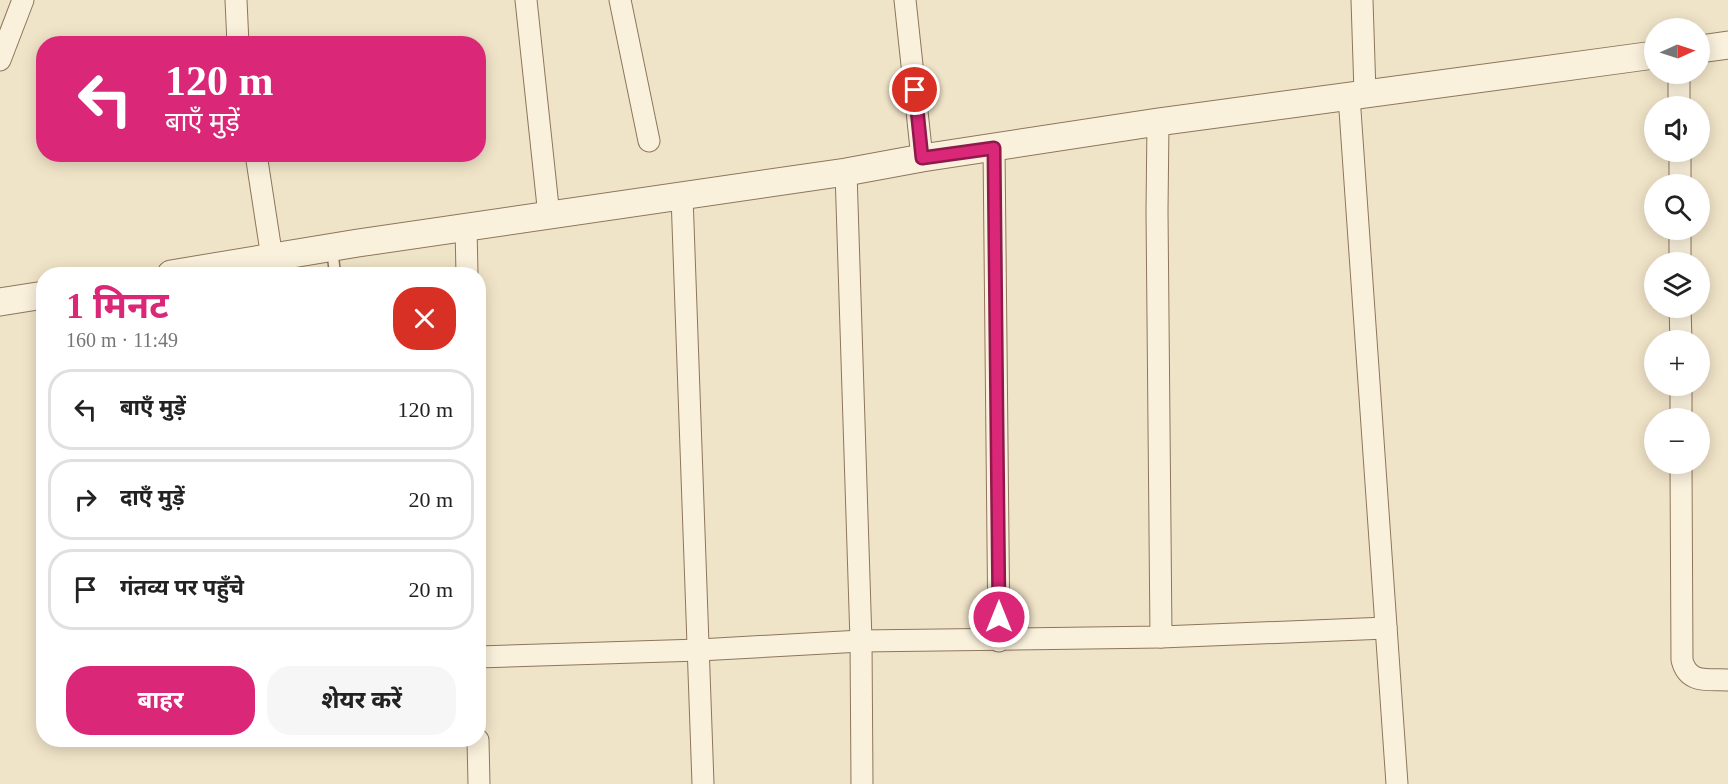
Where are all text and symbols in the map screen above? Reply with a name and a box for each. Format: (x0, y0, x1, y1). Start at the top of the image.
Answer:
north arrow (1644, 18, 1710, 84)
map controls (1644, 18, 1710, 474)
text: 120 m (165, 58, 274, 104)
icon: left (66, 60, 144, 138)
pin (889, 64, 940, 115)
icon: arrive (898, 73, 931, 106)
button: sound (1644, 96, 1710, 162)
text: बाएँ मुड़ें (165, 107, 240, 137)
button: search (1644, 174, 1710, 240)
button: layers (1644, 252, 1710, 318)
text: 1 मिनट (66, 286, 169, 326)
button: close (393, 287, 456, 350)
text: 160 m · 11:49 (66, 329, 178, 351)
button: + (1644, 330, 1710, 396)
icon: left (69, 393, 102, 426)
text: बाएँ मुड़ें (120, 395, 186, 420)
text: 120 m (397, 397, 453, 422)
button: − (1644, 408, 1710, 474)
icon: right (69, 483, 102, 516)
text: दाएँ मुड़ें (120, 485, 185, 510)
text: 20 m (408, 487, 453, 512)
icon: arrive (69, 573, 102, 606)
text: गंतव्य पर पहुँचे (120, 575, 244, 600)
text: 20 m (408, 577, 453, 602)
position arrow (967, 585, 1031, 649)
button: बाहर (66, 666, 255, 735)
button: शेयर करें (267, 666, 456, 735)

